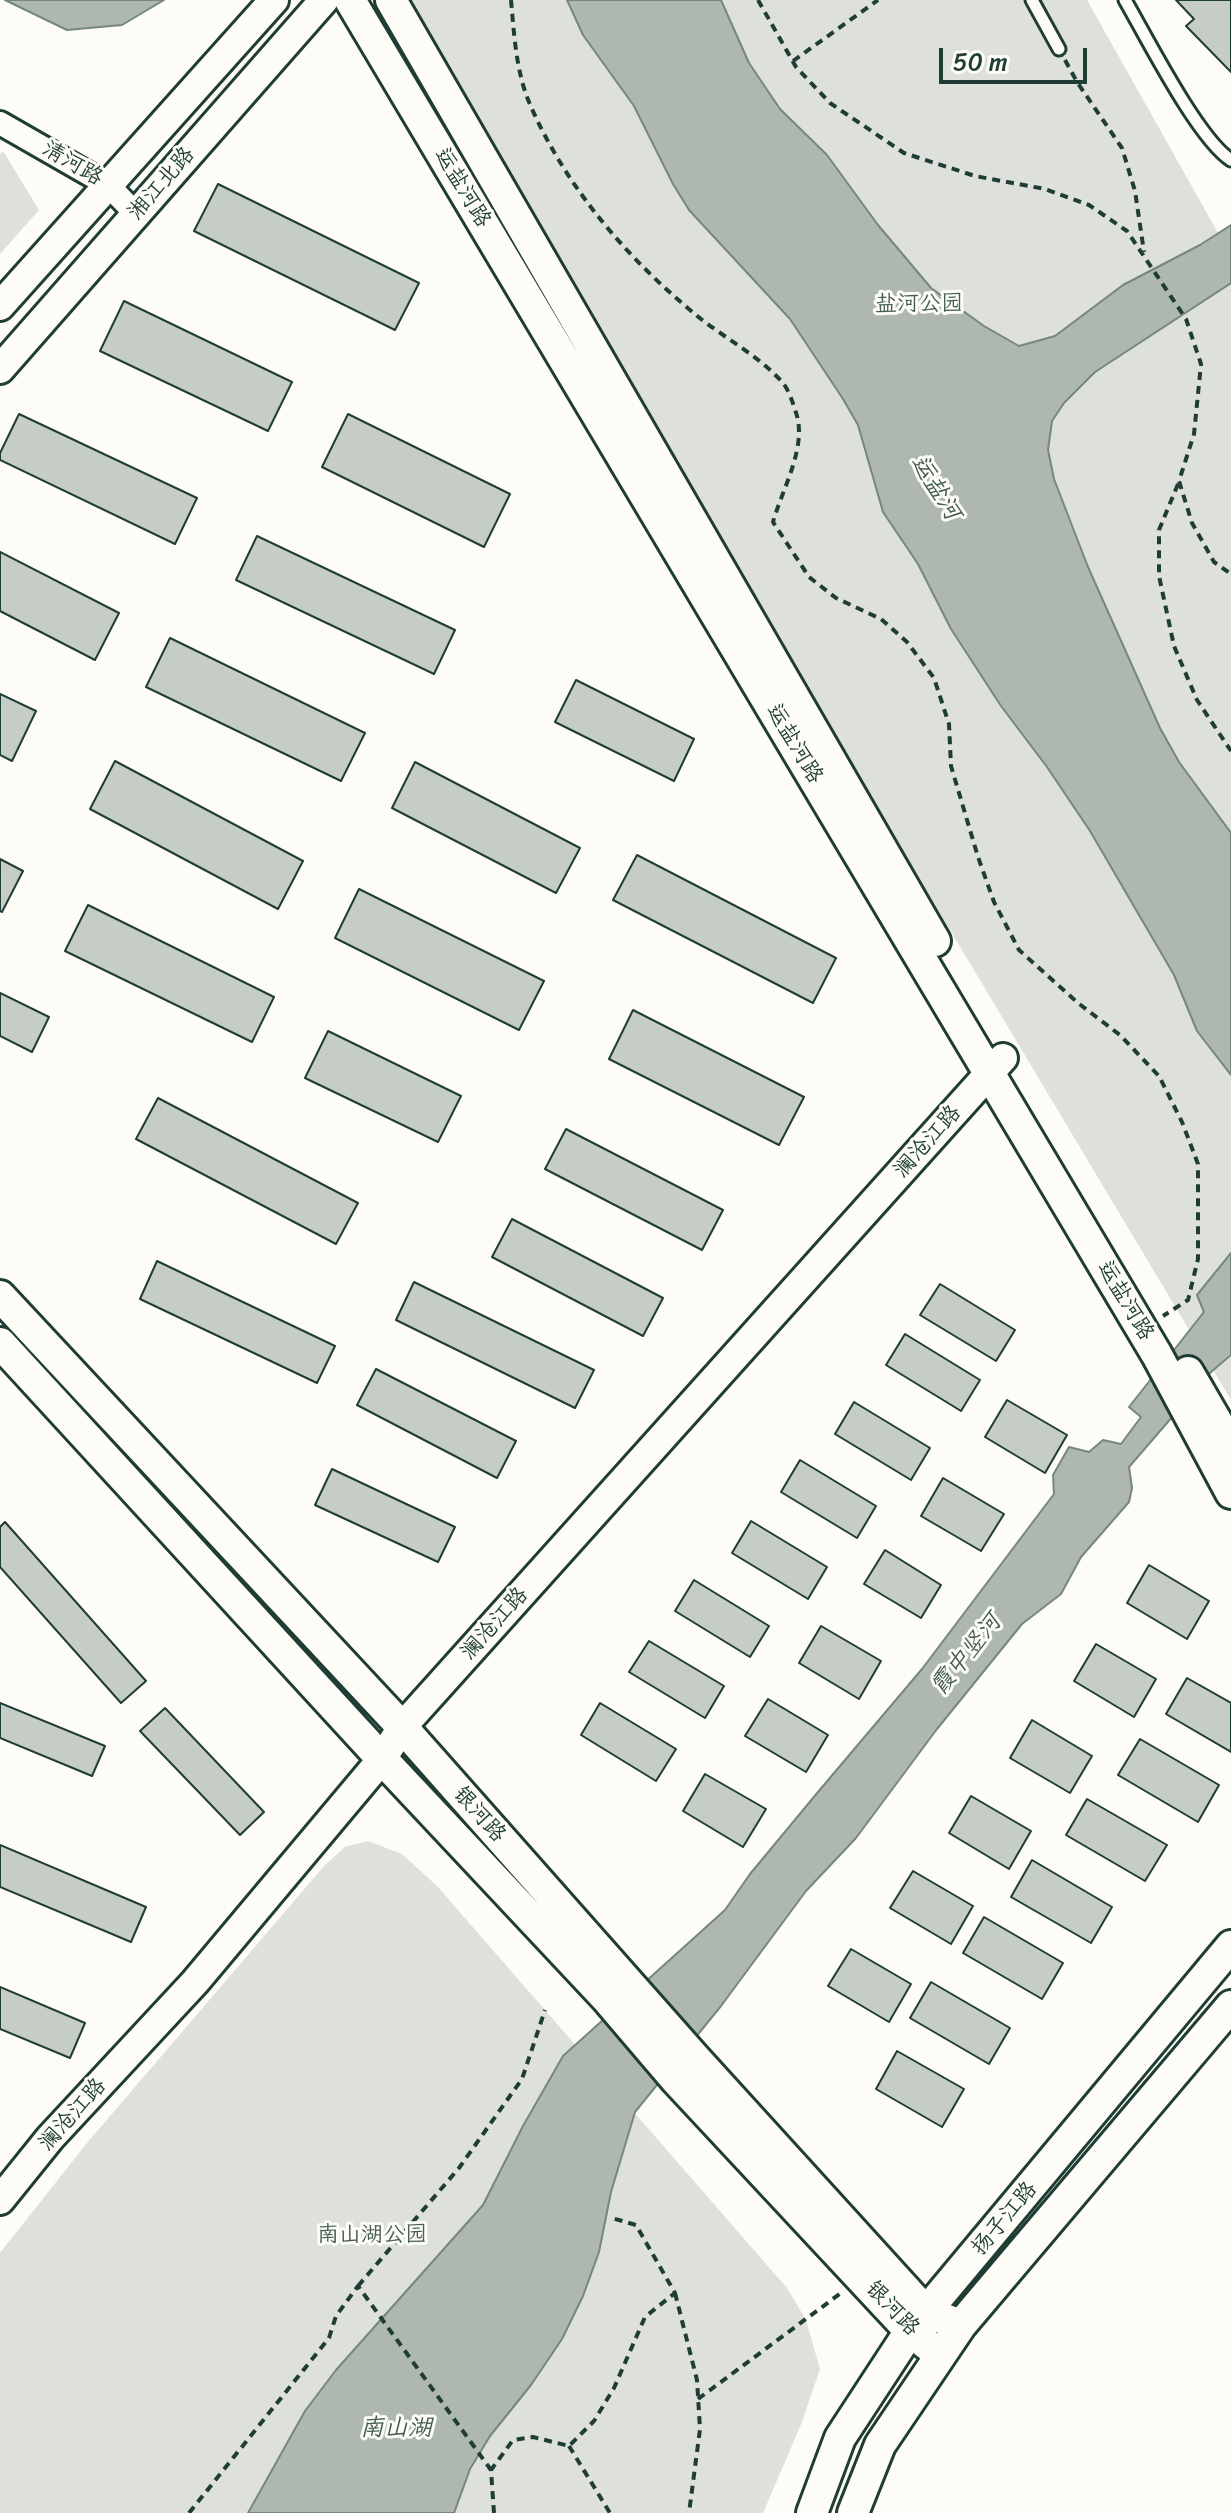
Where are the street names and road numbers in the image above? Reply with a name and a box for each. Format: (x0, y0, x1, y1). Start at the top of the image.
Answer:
street label: 清河路 (37, 136, 107, 192)
street label: 湘江北路 (123, 142, 201, 226)
street label: 运盐河路 (428, 143, 496, 233)
street label: 运盐河路 (760, 699, 828, 789)
street label: 澜沧江路 (889, 1100, 967, 1184)
street label: 运盐河路 (1091, 1256, 1159, 1346)
street label: 澜沧江路 (456, 1582, 534, 1666)
street label: 银河路 (447, 1782, 511, 1848)
street label: 澜沧江路 (34, 2073, 112, 2157)
street label: 扬子江路 (967, 2177, 1043, 2261)
street label: 银河路 (860, 2276, 924, 2342)

